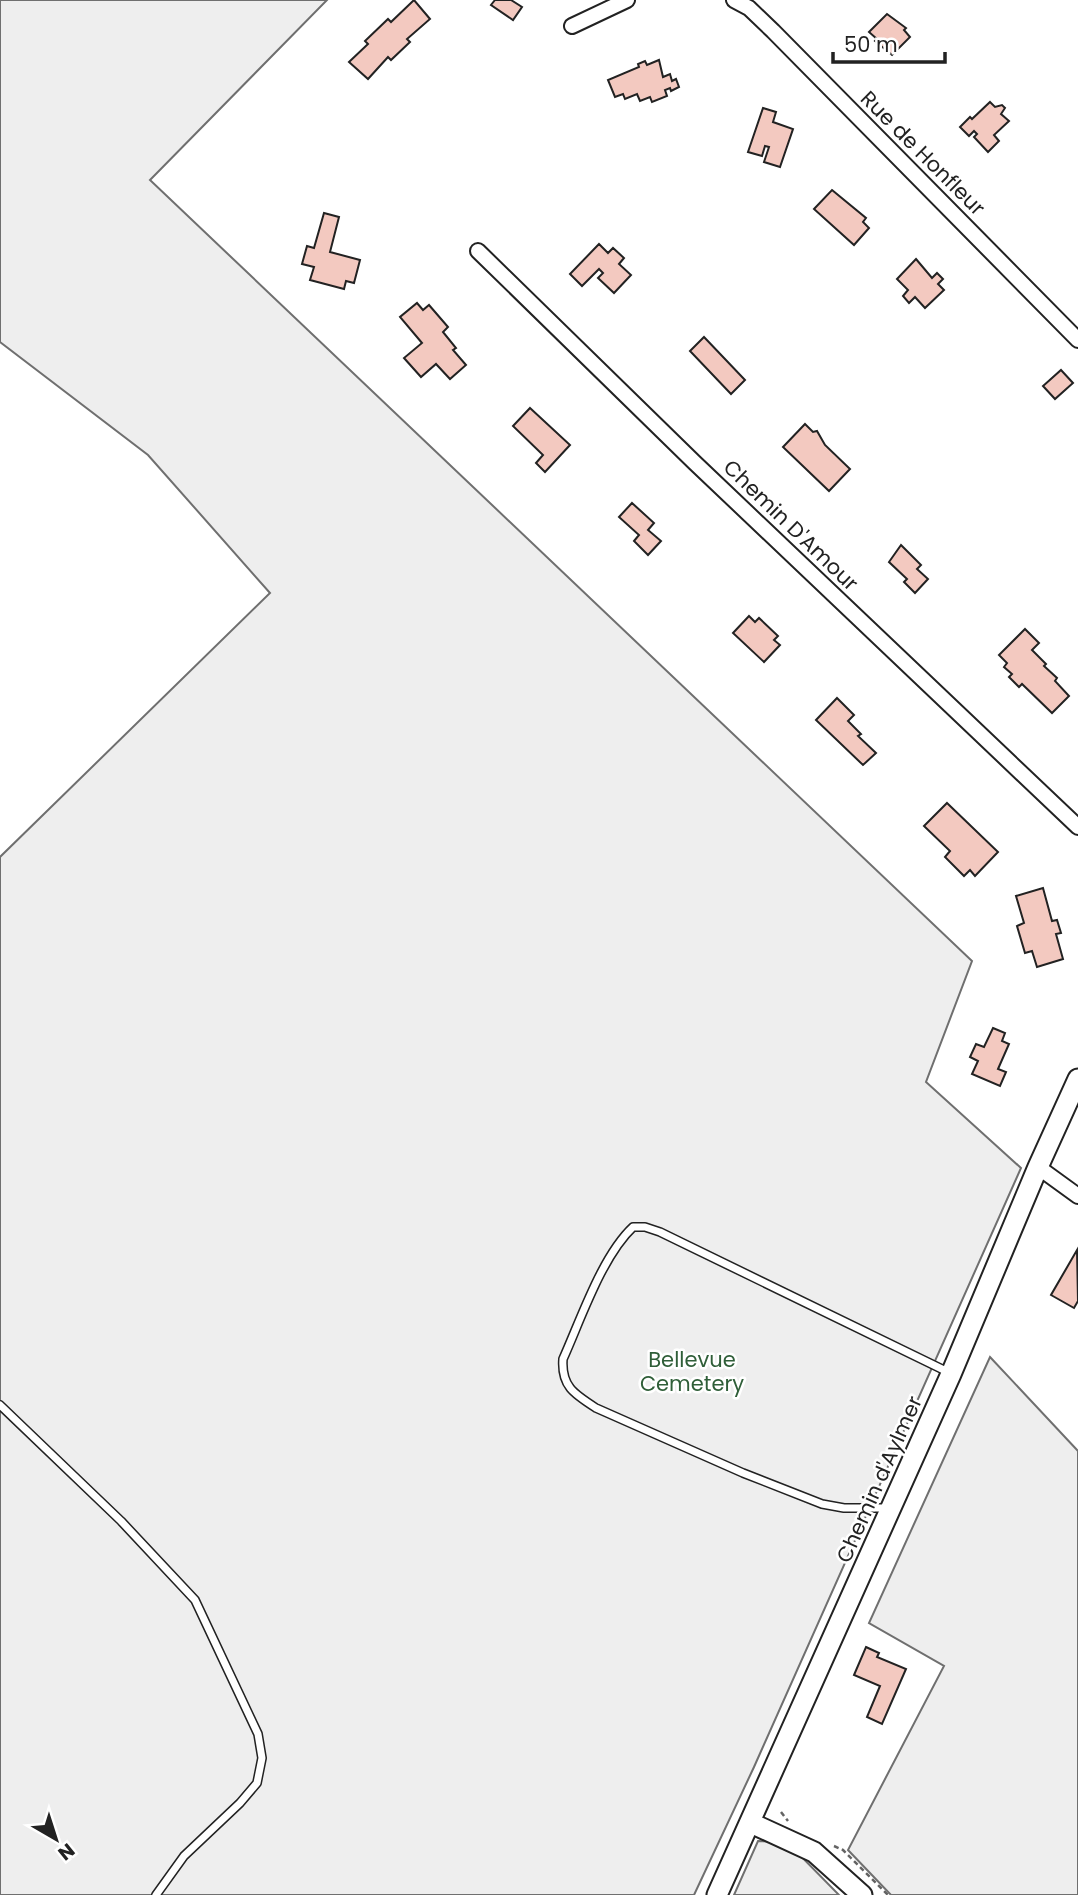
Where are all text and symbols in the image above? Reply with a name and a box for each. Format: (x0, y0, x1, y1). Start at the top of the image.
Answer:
scale bar (833, 21, 945, 65)
text: 50 m (844, 30, 898, 59)
street label: Rue de Honfleur (854, 84, 992, 222)
street label: Chemin D'Amour (717, 453, 865, 597)
park label: Bellevue Cemetery (640, 1345, 744, 1398)
street label: Chemin d'Aylmer (829, 1391, 929, 1567)
north arrow (21, 1804, 91, 1874)
text: N (52, 1837, 80, 1867)

